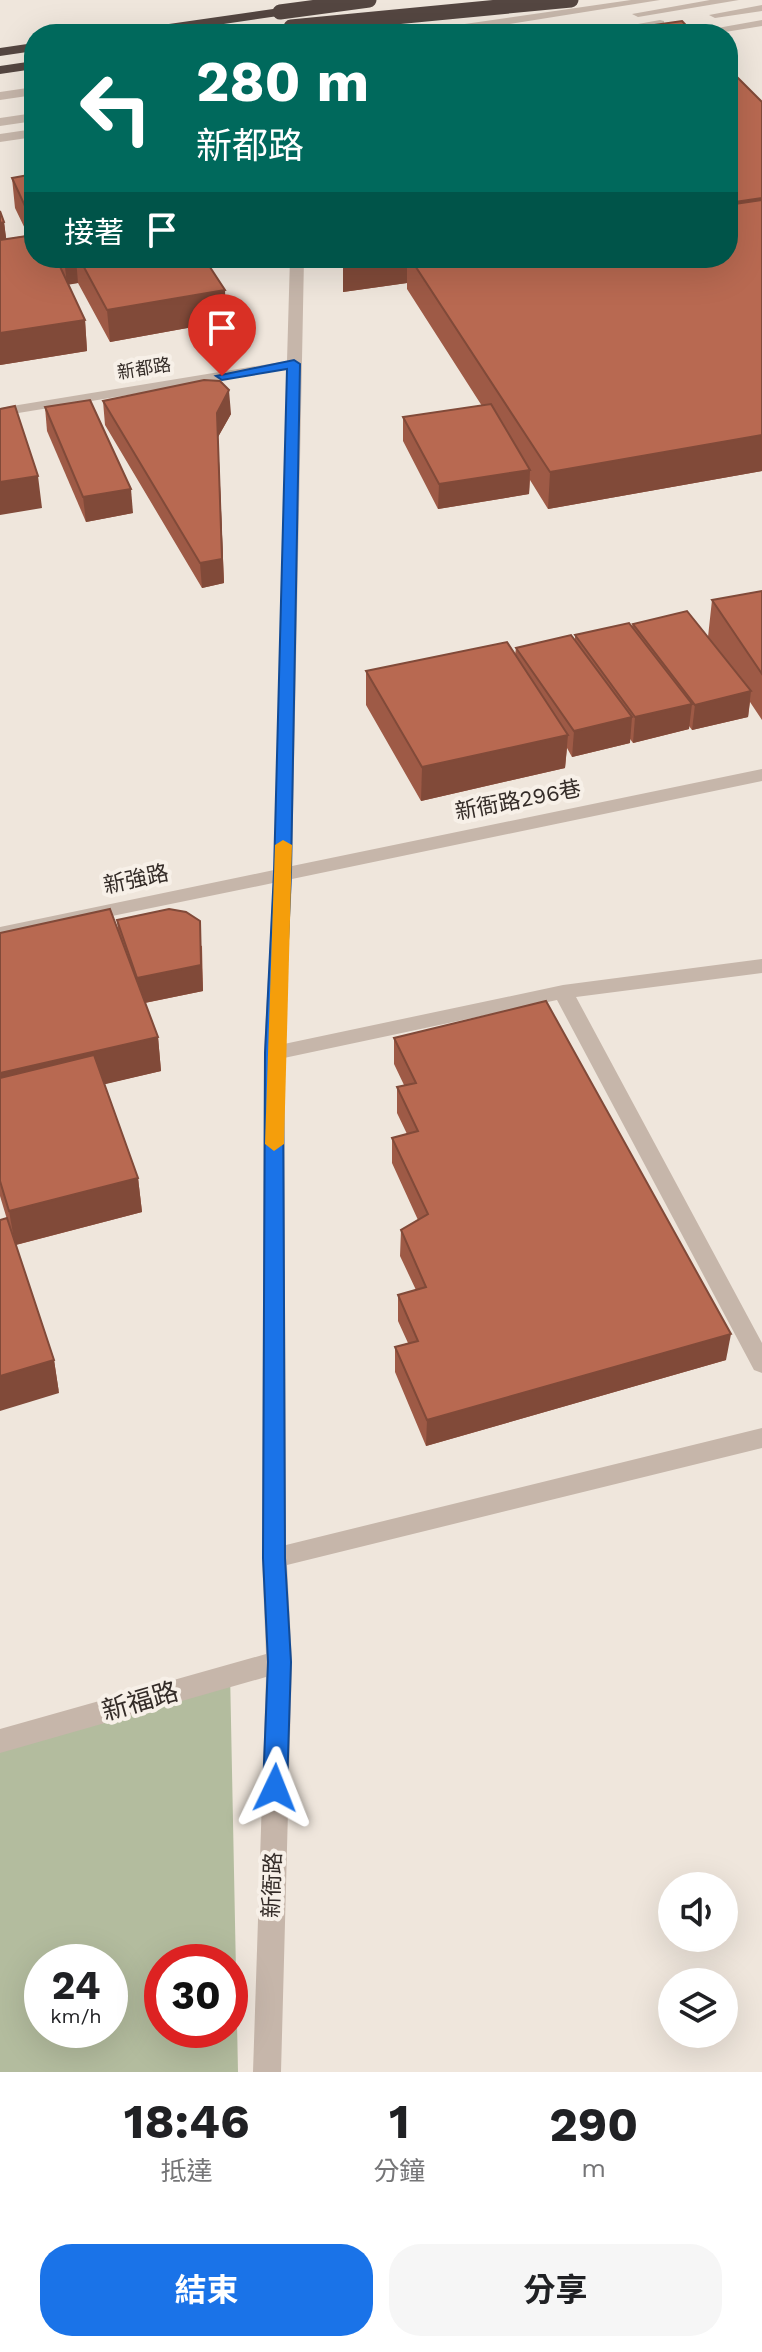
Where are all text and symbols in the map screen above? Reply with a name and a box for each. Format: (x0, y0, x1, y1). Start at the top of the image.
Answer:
text: 280 m (196, 49, 369, 115)
icon: left (64, 56, 168, 160)
text: 新都路 (196, 125, 304, 167)
icon: arrive (140, 208, 184, 252)
text: 接著 (64, 215, 124, 250)
pin (188, 294, 256, 376)
icon: arrive (200, 306, 244, 350)
street label: 新都路 (116, 353, 172, 383)
street label: 新衙路296巷 (453, 776, 583, 824)
street label: 新強路 (101, 860, 171, 898)
street label: 新福路 (98, 1676, 182, 1726)
position arrow (233, 1746, 317, 1830)
street label: 新衙路 (258, 1852, 286, 1918)
map controls (658, 1872, 738, 2048)
button: sound (658, 1872, 738, 1952)
speed limit sign: 30 (144, 1944, 248, 2048)
text: 24 (51, 1962, 101, 2009)
button: layers (658, 1968, 738, 2048)
text: km/h (50, 2004, 102, 2028)
text: 18:46 (124, 2093, 250, 2150)
text: 1 (389, 2093, 410, 2150)
text: 290 (549, 2096, 638, 2153)
text: m (581, 2153, 606, 2183)
text: 抵達 (161, 2156, 213, 2186)
text: 分鐘 (373, 2156, 425, 2186)
button: 結束 (40, 2244, 373, 2336)
button: 分享 (389, 2244, 722, 2336)

